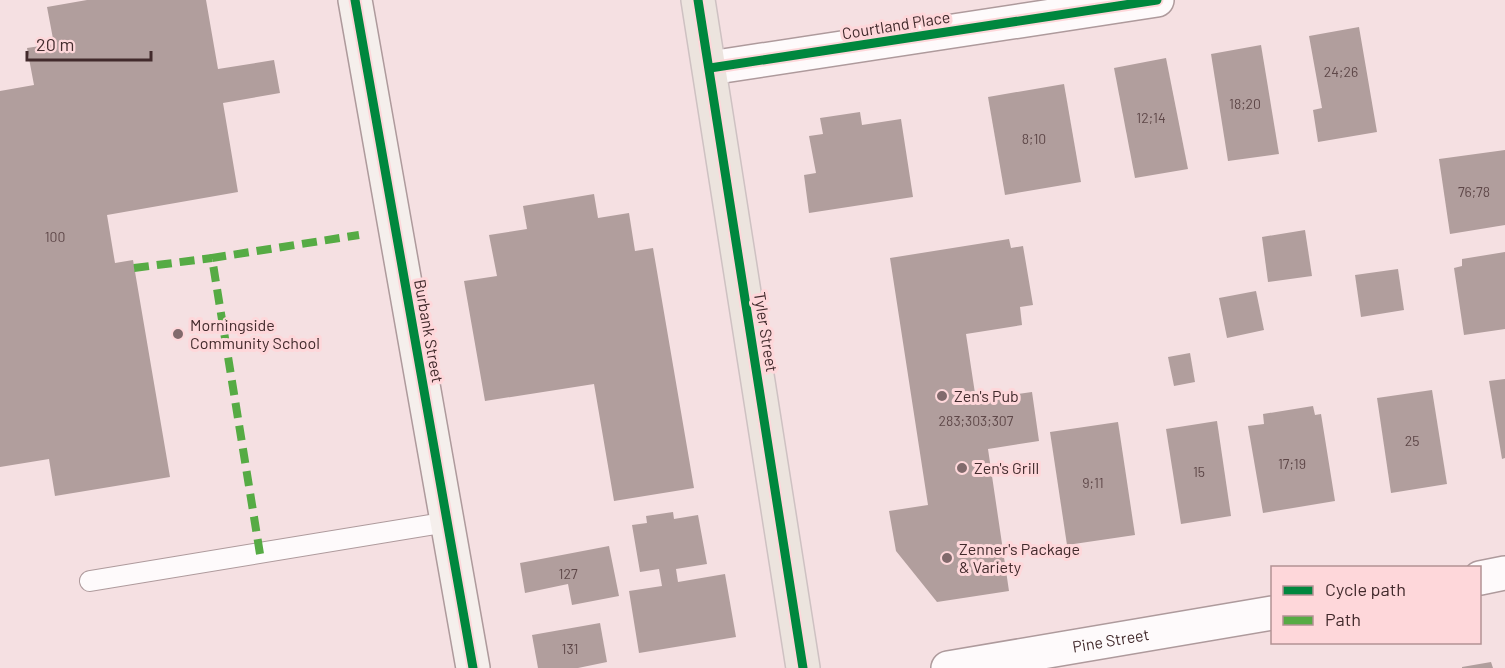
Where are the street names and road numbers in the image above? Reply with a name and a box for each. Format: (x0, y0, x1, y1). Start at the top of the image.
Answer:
street label: Courtland Place (840, 7, 951, 42)
street label: Burbank Street (411, 278, 448, 384)
street label: Tyler Street (751, 291, 782, 373)
street label: Pine Street (1071, 624, 1150, 656)

